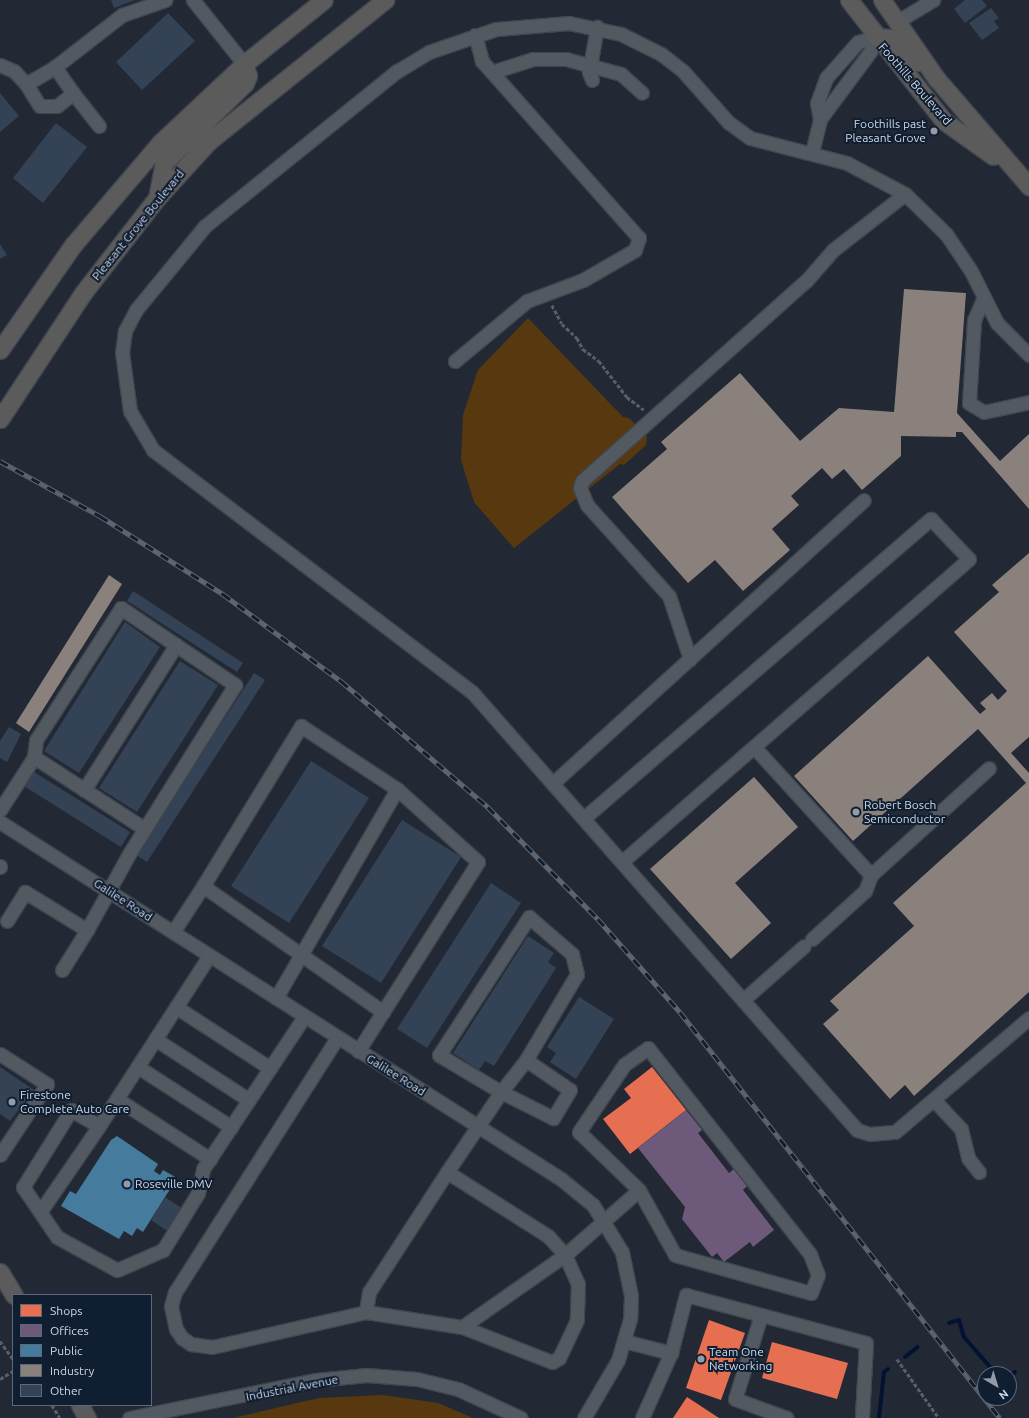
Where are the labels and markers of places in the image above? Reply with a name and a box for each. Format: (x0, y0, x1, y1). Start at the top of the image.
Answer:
place label: Foothills past Pleasant Grove (845, 117, 926, 145)
marker: Foothills past Pleasant Grove (929, 126, 939, 136)
place label: Robert Bosch Semiconductor (864, 798, 945, 826)
marker: Robert Bosch Semiconductor (851, 807, 861, 817)
place label: Firestone Complete Auto Care (20, 1088, 129, 1116)
marker: Firestone Complete Auto Care (7, 1097, 17, 1107)
place label: Roseville DMV (135, 1177, 212, 1191)
marker: Roseville DMV (122, 1179, 132, 1189)
place label: Team One Networking (709, 1345, 773, 1373)
marker: Team One Networking (696, 1354, 706, 1364)

